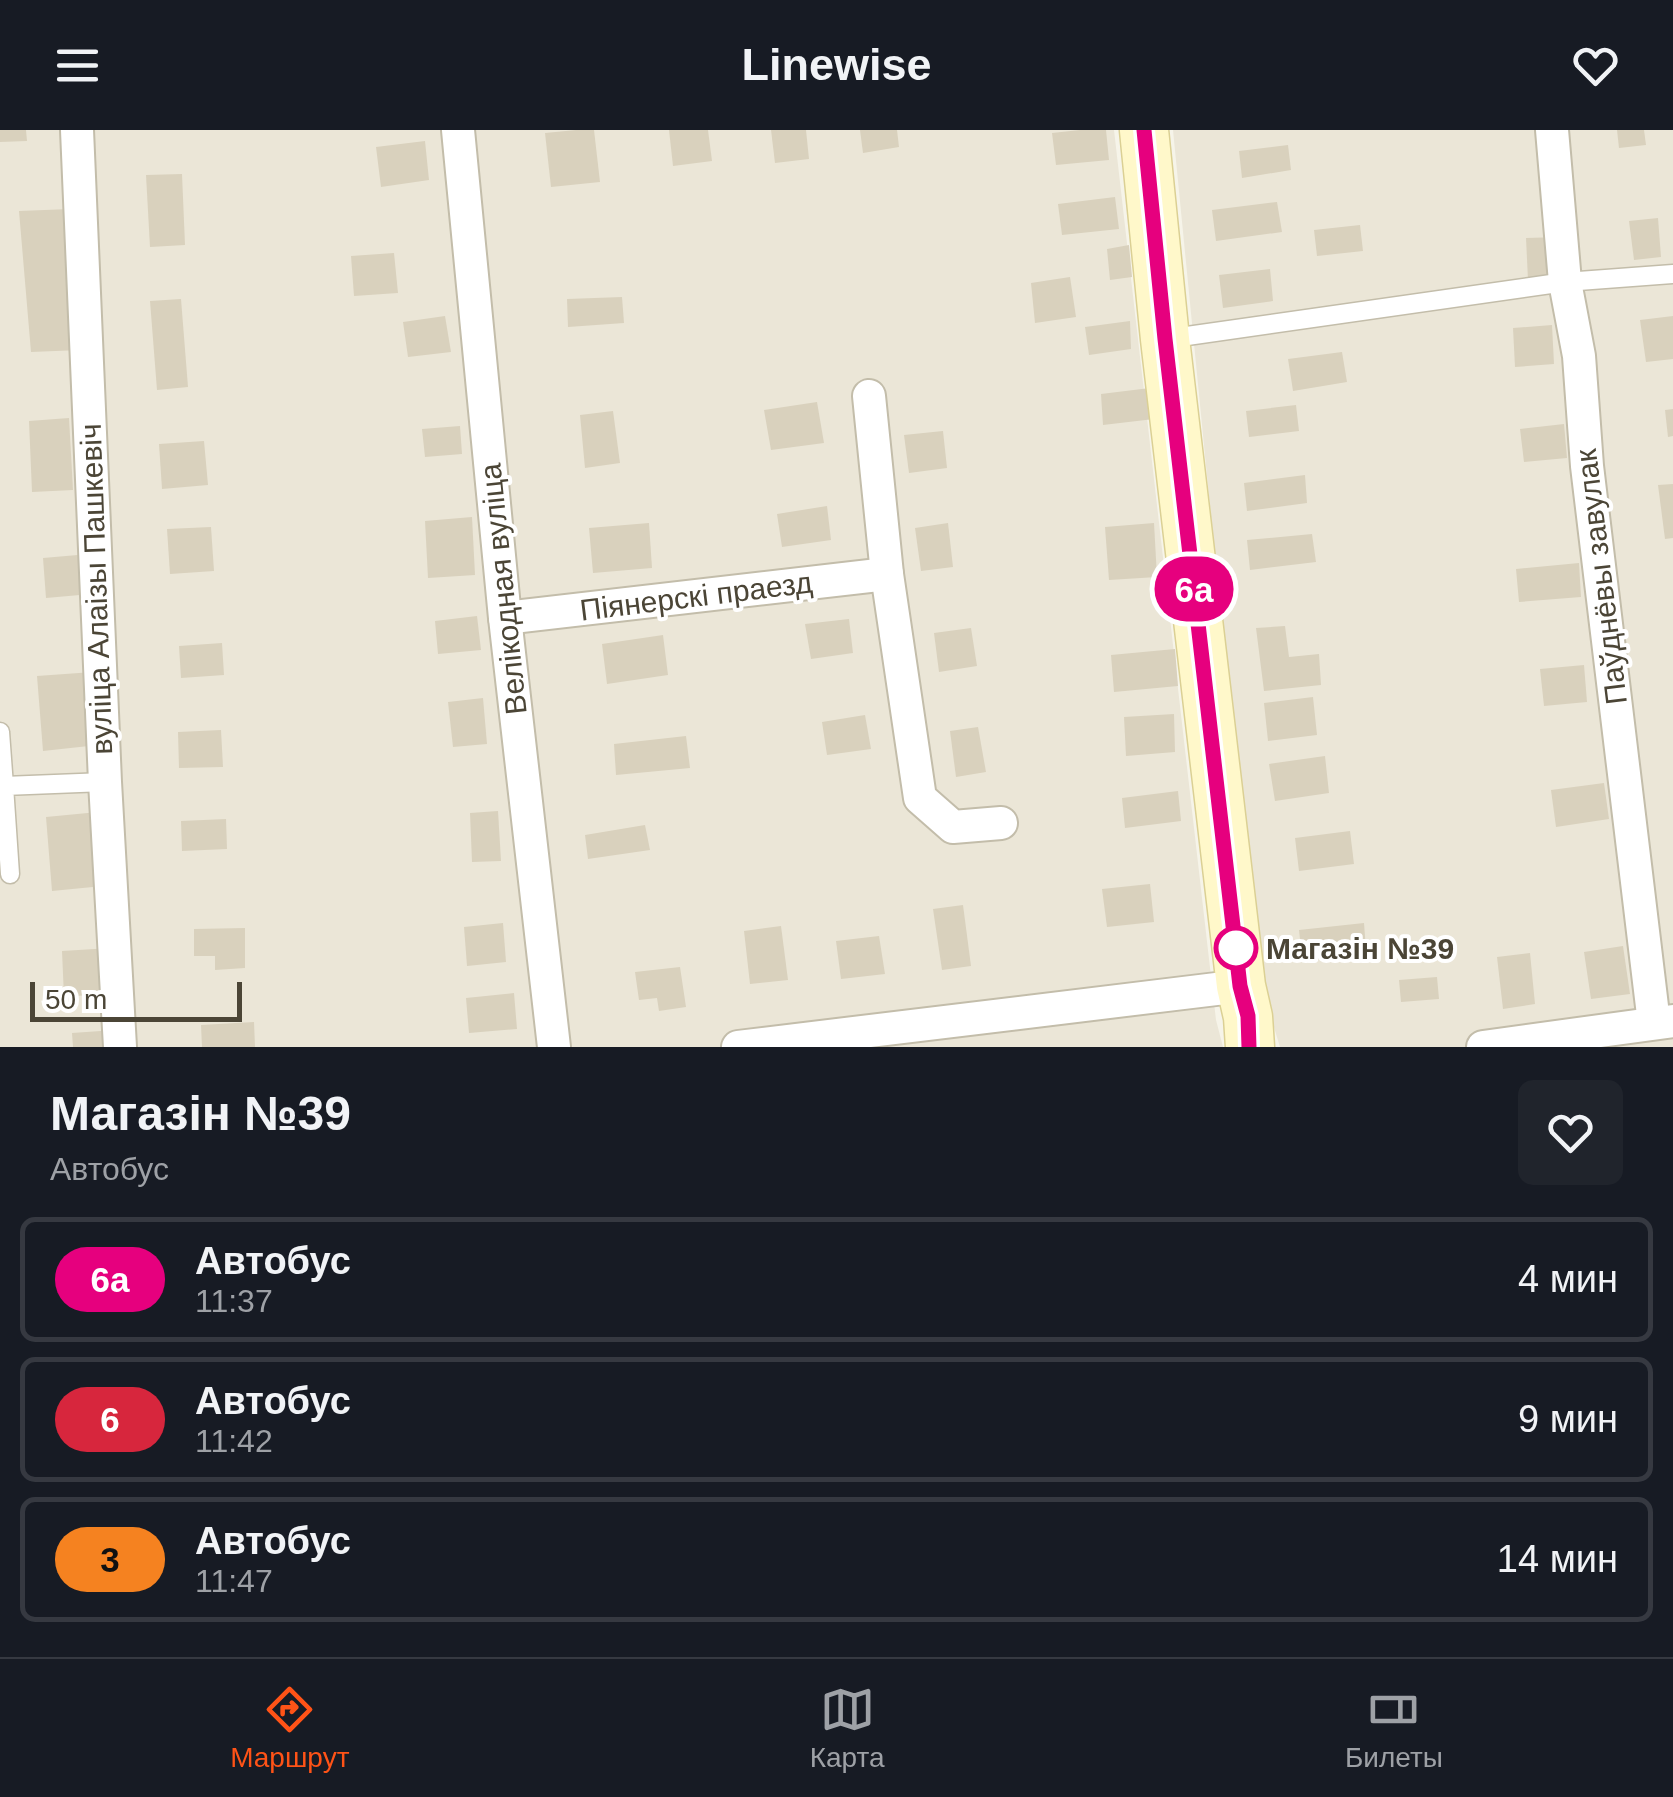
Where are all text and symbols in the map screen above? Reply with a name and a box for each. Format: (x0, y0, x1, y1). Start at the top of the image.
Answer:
icon: menu (50, 38, 105, 93)
icon: heart (1568, 38, 1623, 93)
text: Linewise (741, 39, 932, 90)
street label: вуліца Алаізы Пашкевіч (74, 423, 118, 755)
street label: Паўднёвы завулак (1569, 446, 1633, 707)
street label: Велікодная вуліца (473, 461, 533, 716)
line badge: 6а (1149, 556, 1239, 622)
street label: Піянерскі праезд (578, 565, 814, 627)
text: 6а (1175, 570, 1213, 609)
marker: Магазін №39 (1215, 927, 1257, 969)
place label: Магазін №39 (1266, 932, 1454, 965)
scale bar (30, 977, 242, 1021)
text: 50 m (45, 984, 107, 1015)
button: heart (1518, 1080, 1623, 1185)
text: Магазін №39 (50, 1087, 351, 1140)
text: Автобус (50, 1151, 169, 1187)
text: Автобус (195, 1240, 351, 1282)
text: 4 мин (1518, 1258, 1618, 1300)
text: 6а (91, 1260, 129, 1299)
text: 11:37 (195, 1283, 273, 1319)
text: Автобус (195, 1380, 351, 1422)
text: 9 мин (1518, 1398, 1618, 1440)
text: 6 (100, 1400, 120, 1439)
text: 11:42 (195, 1423, 273, 1459)
text: Автобус (195, 1520, 351, 1562)
text: 14 мин (1497, 1538, 1618, 1580)
text: 3 (100, 1540, 120, 1579)
text: 11:47 (195, 1563, 273, 1599)
tab: Маршрут (230, 1682, 349, 1774)
tab: Карта (810, 1682, 885, 1774)
tab: Билеты (1345, 1682, 1443, 1774)

